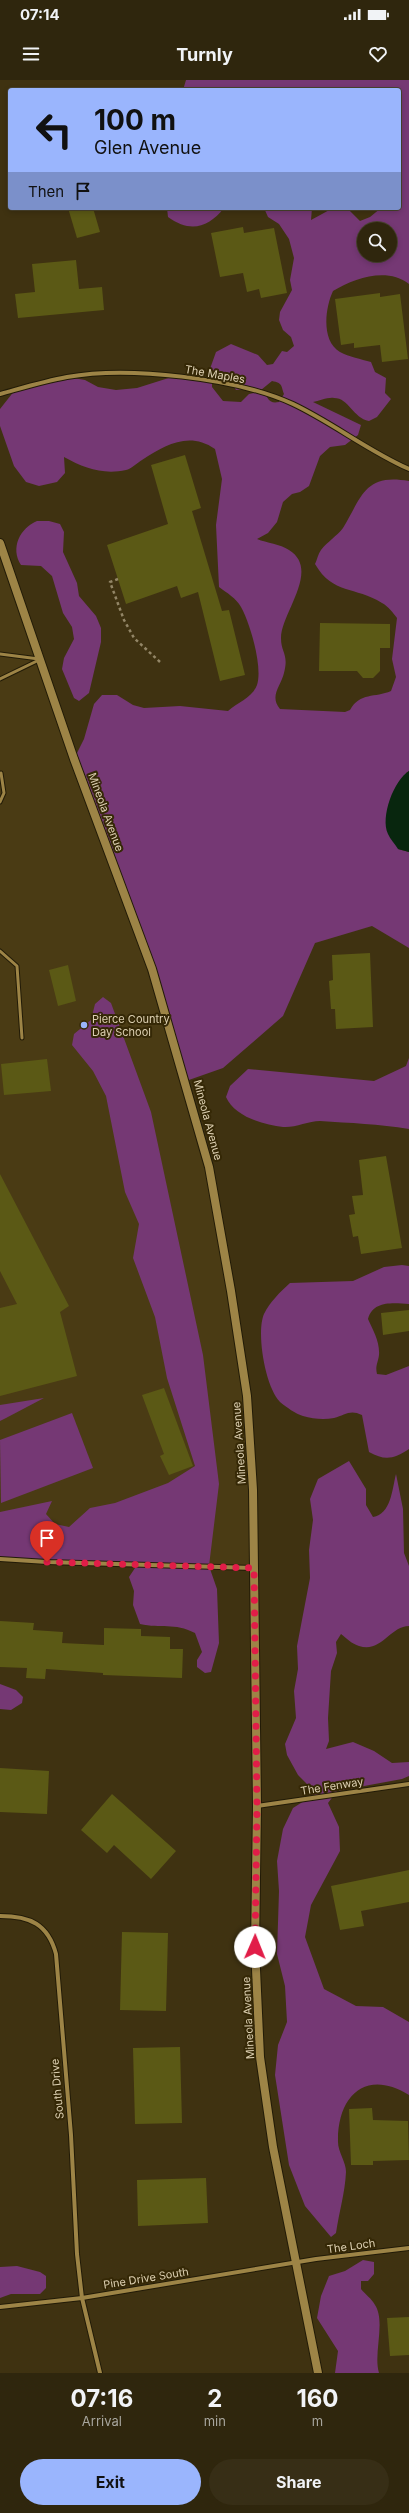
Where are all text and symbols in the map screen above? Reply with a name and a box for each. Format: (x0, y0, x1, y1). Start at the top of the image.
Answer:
text: 07:14 (20, 5, 60, 24)
icon: menu (20, 43, 42, 65)
icon: heart (367, 43, 389, 65)
text: Turnly (176, 44, 233, 65)
text: 100 m (94, 103, 176, 137)
icon: left (28, 104, 80, 156)
text: Glen Avenue (94, 137, 201, 158)
icon: arrive (72, 180, 94, 202)
text: Then (28, 182, 64, 201)
map controls (357, 222, 397, 262)
button: search (357, 222, 397, 262)
street label: The Maples (184, 362, 246, 386)
street label: Mineola Avenue (85, 771, 127, 853)
place label: Pierce Country Day School (92, 1012, 170, 1039)
marker: Pierce Country Day School (79, 1020, 89, 1030)
street label: Mineola Avenue (191, 1078, 225, 1162)
street label: Mineola Avenue (229, 1401, 249, 1485)
pin (30, 1521, 64, 1562)
icon: arrive (36, 1527, 58, 1549)
street label: The Fenway (300, 1774, 364, 1798)
position arrow (234, 1926, 276, 1968)
street label: Mineola Avenue (239, 1976, 257, 2060)
street label: South Drive (47, 2058, 67, 2120)
street label: The Loch (326, 2236, 376, 2256)
street label: Pine Drive South (102, 2264, 190, 2292)
text: 07:16 (70, 2384, 133, 2413)
text: 2 (207, 2384, 222, 2413)
text: 160 (296, 2384, 339, 2413)
text: Arrival (82, 2413, 122, 2429)
text: min (204, 2413, 226, 2429)
text: m (312, 2413, 323, 2429)
button: Exit (20, 2459, 201, 2505)
button: Share (209, 2459, 389, 2505)

